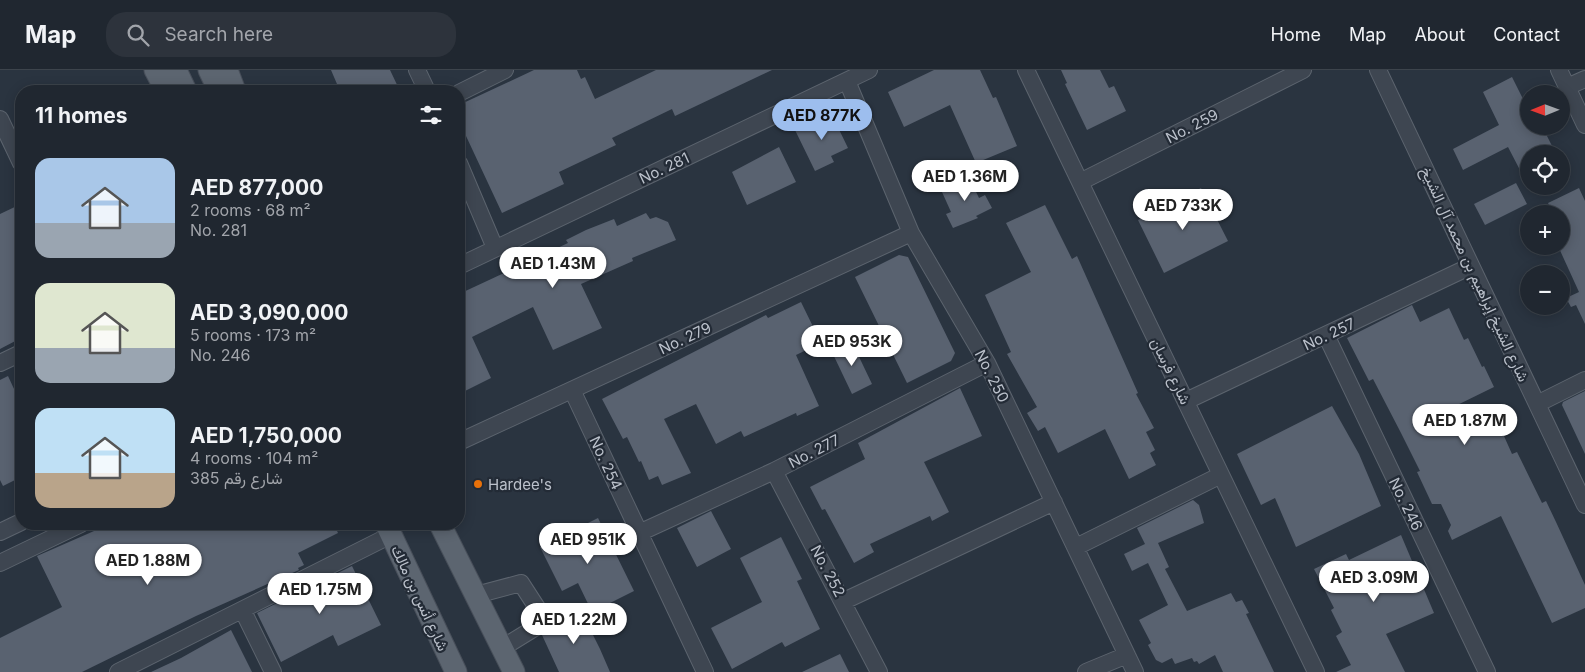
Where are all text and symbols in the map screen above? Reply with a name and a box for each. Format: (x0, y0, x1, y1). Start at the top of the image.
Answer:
search box (106, 12, 456, 57)
text: Map (25, 20, 76, 49)
icon: search (124, 21, 152, 49)
text: Search here (164, 23, 273, 46)
text: Home (1271, 24, 1321, 45)
text: Map (1349, 24, 1386, 45)
text: About (1414, 24, 1465, 45)
text: Contact (1493, 24, 1560, 45)
north arrow (1520, 85, 1570, 135)
map controls (1520, 85, 1570, 315)
pin: AED 877K (770, 98, 874, 141)
icon: filters (417, 101, 445, 129)
text: 11 homes (35, 103, 127, 128)
text: AED 877K (783, 105, 861, 125)
street label: No. 259 (1163, 105, 1221, 147)
button: locate (1520, 145, 1570, 195)
street label: No. 281 (636, 148, 692, 188)
pin: AED 1.36M (908, 160, 1022, 202)
street label: شارع الشيخ إبراهيم بن محمد آل الشيخ (1415, 163, 1533, 386)
text: AED 1.36M (923, 166, 1007, 186)
text: AED 877,000 (190, 175, 323, 200)
icon: home (75, 178, 135, 238)
pin: AED 733K (1131, 189, 1235, 231)
text: AED 733K (1144, 195, 1222, 215)
text: 2 rooms · 68 m² (190, 200, 311, 220)
button: + (1520, 205, 1570, 255)
text: No. 281 (190, 220, 247, 240)
pin: AED 1.43M (496, 246, 610, 289)
text: AED 1.43M (510, 253, 596, 273)
button: − (1520, 265, 1570, 315)
text: AED 3,090,000 (190, 300, 348, 325)
icon: home (75, 303, 135, 363)
street label: No. 257 (1300, 314, 1358, 354)
street label: No. 279 (656, 318, 714, 358)
pin: AED 953K (800, 324, 904, 367)
text: 5 rooms · 173 m² (190, 325, 316, 345)
text: AED 953K (812, 331, 892, 351)
street label: شارع فرسان (1145, 335, 1195, 408)
text: No. 246 (190, 345, 251, 365)
street label: No. 250 (971, 346, 1013, 406)
pin: AED 1.87M (1408, 404, 1522, 446)
text: AED 1.87M (1423, 410, 1507, 430)
text: AED 1,750,000 (190, 423, 342, 448)
icon: home (75, 428, 135, 488)
street label: No. 277 (785, 430, 843, 472)
street label: No. 254 (585, 433, 627, 493)
text: 4 rooms · 104 m² (190, 448, 318, 468)
text: شارع رقم 385 (190, 468, 283, 488)
street label: No. 246 (1385, 474, 1427, 534)
place label: Hardee's (488, 475, 552, 494)
marker: Hardee's (472, 478, 484, 490)
pin: AED 951K (536, 522, 640, 565)
text: AED 951K (550, 529, 626, 549)
street label: شارع أنس بن مالك (385, 542, 453, 655)
street label: No. 252 (806, 542, 850, 600)
pin: AED 1.88M (91, 544, 205, 586)
text: AED 1.88M (106, 550, 190, 570)
pin: AED 3.09M (1317, 560, 1431, 603)
text: AED 3.09M (1330, 567, 1418, 587)
pin: AED 1.75M (263, 572, 377, 615)
text: AED 1.75M (278, 579, 362, 599)
pin: AED 1.22M (517, 602, 631, 645)
text: AED 1.22M (532, 609, 616, 629)

